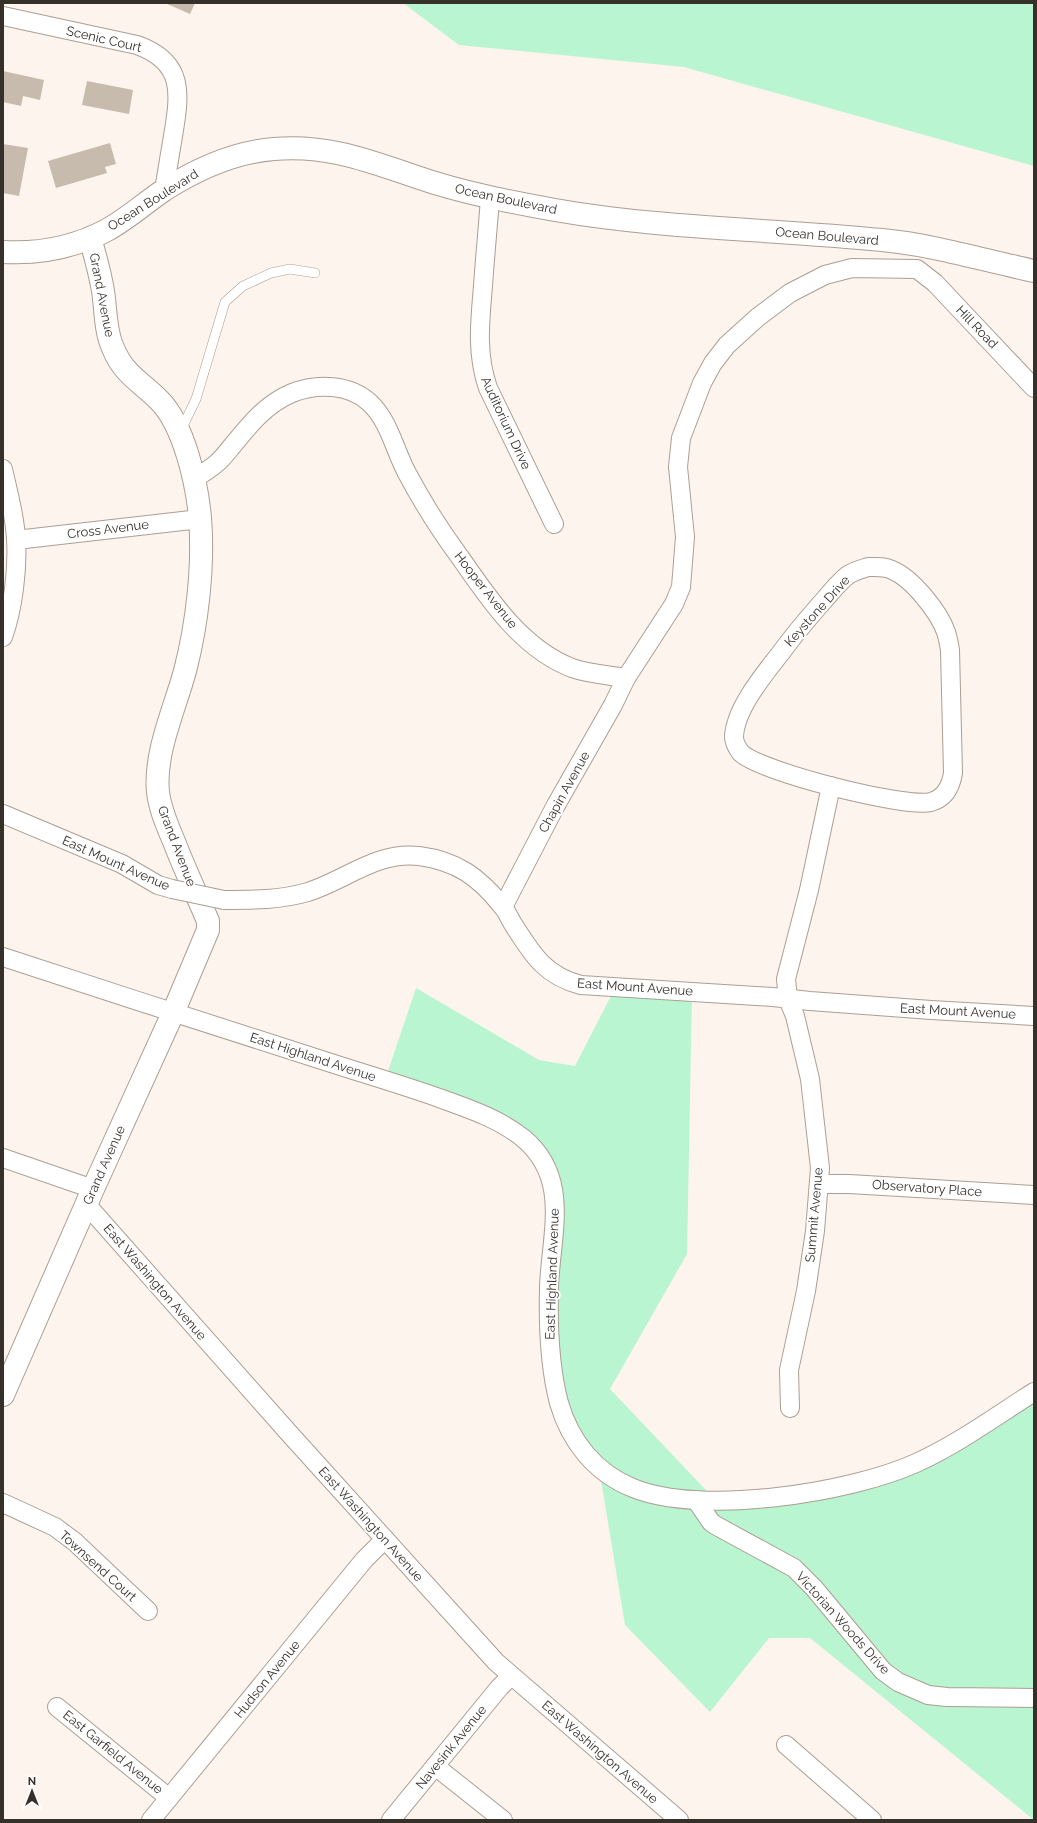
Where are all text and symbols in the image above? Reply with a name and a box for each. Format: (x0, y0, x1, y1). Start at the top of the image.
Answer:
street label: Scenic Court (65, 23, 144, 55)
street label: Ocean Boulevard (105, 166, 201, 234)
street label: Ocean Boulevard (454, 181, 558, 217)
street label: Ocean Boulevard (775, 224, 879, 248)
street label: Grand Avenue (87, 252, 118, 339)
street label: Hill Road (953, 303, 1001, 351)
street label: Auditorium Drive (478, 374, 534, 472)
street label: Cross Avenue (66, 517, 150, 541)
street label: Hooper Avenue (451, 549, 521, 632)
street label: Keystone Drive (781, 572, 853, 649)
street label: Chapin Avenue (535, 748, 593, 835)
street label: Grand Avenue (155, 804, 199, 889)
street label: East Mount Avenue (60, 833, 172, 894)
street label: East Mount Avenue (577, 975, 694, 999)
street label: East Mount Avenue (900, 1000, 1017, 1022)
street label: East Highland Avenue (248, 1030, 378, 1085)
street label: Grand Avenue (80, 1123, 128, 1207)
street label: Summit Avenue (802, 1167, 826, 1263)
street label: Observatory Place (872, 1177, 983, 1199)
street label: East Highland Avenue (542, 1208, 562, 1340)
street label: East Washington Avenue (101, 1221, 210, 1343)
street label: East Washington Avenue (316, 1464, 427, 1585)
street label: Townsend Court (56, 1528, 140, 1605)
street label: Victorian Woods Drive (793, 1569, 893, 1678)
street label: Hudson Avenue (231, 1637, 303, 1721)
street label: East Washington Avenue (539, 1698, 661, 1807)
street label: Navesink Avenue (413, 1702, 490, 1792)
street label: East Garfield Avenue (60, 1707, 166, 1797)
north arrow (12, 1771, 52, 1811)
text: N (28, 1775, 36, 1788)

